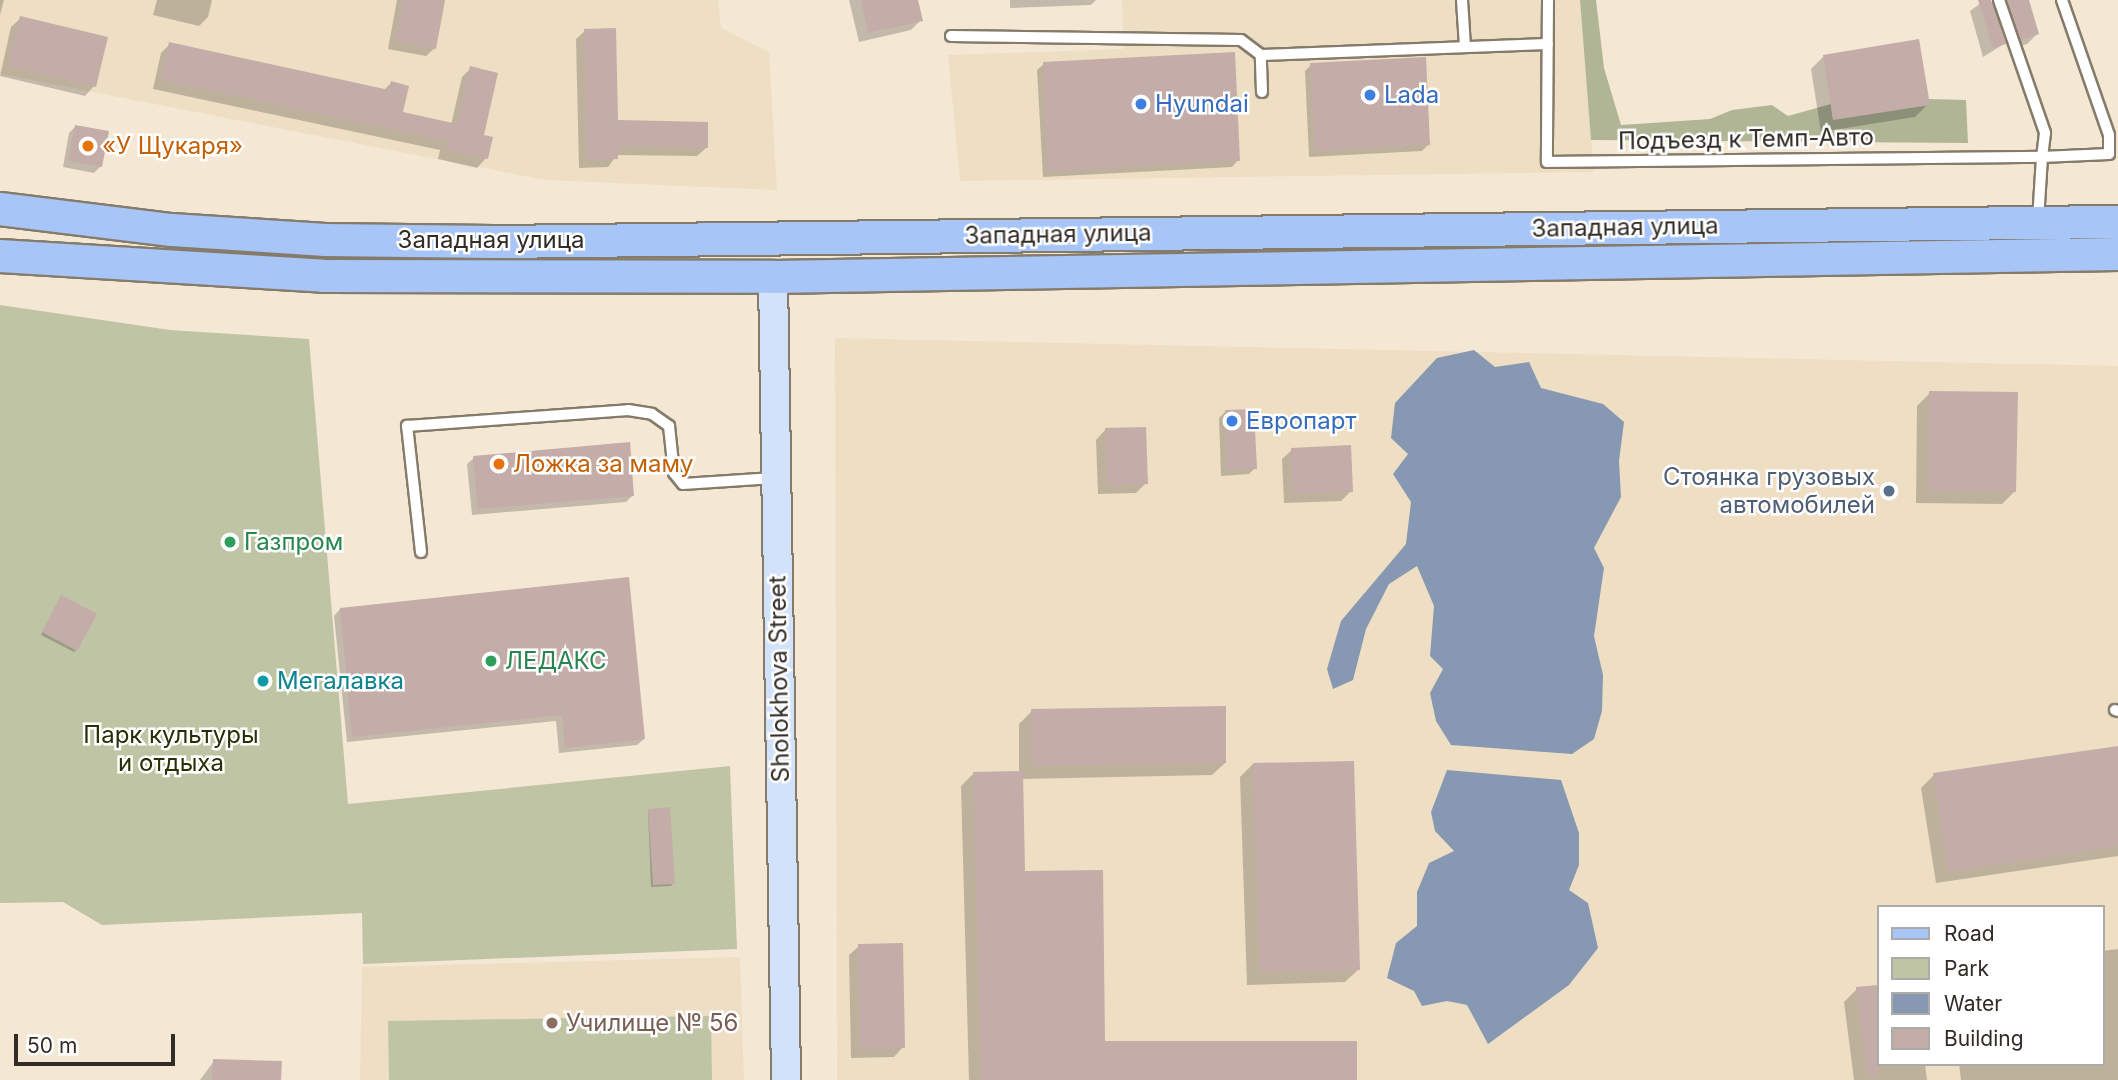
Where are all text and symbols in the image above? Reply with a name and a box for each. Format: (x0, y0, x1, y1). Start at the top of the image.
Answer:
place label: Lada (1384, 81, 1439, 109)
marker: Lada (1362, 87, 1378, 103)
place label: Hyundai (1155, 90, 1249, 118)
marker: Hyundai (1133, 96, 1149, 112)
street label: Подъезд к Темп-Авто (1618, 122, 1874, 156)
place label: «У Щукаря» (102, 132, 243, 160)
marker: «У Щукаря» (80, 138, 96, 154)
street label: Западная улица (1531, 211, 1719, 243)
street label: Западная улица (964, 218, 1152, 250)
street label: Западная улица (398, 226, 584, 254)
place label: Европарт (1246, 407, 1357, 435)
marker: Европарт (1224, 413, 1240, 429)
place label: Ложка за маму (513, 450, 693, 478)
marker: Ложка за маму (491, 456, 507, 472)
place label: Стоянка грузовых автомобилей (1663, 463, 1875, 519)
marker: Стоянка грузовых автомобилей (1881, 483, 1897, 499)
place label: Газпром (244, 528, 343, 556)
marker: Газпром (222, 534, 238, 550)
street label: Sholokhova Street (763, 575, 795, 783)
place label: ЛЕДАКС (505, 647, 606, 675)
marker: ЛЕДАКС (483, 653, 499, 669)
place label: Мегалавка (277, 667, 404, 695)
marker: Мегалавка (255, 673, 271, 689)
park label: Парк культуры и отдыха (83, 721, 259, 777)
legend (1876, 905, 2104, 1066)
text: Road (1944, 921, 1995, 946)
text: Park (1944, 956, 1989, 981)
text: Water (1944, 991, 2002, 1016)
place label: Училище № 56 (566, 1009, 738, 1037)
marker: Училище № 56 (544, 1015, 560, 1031)
scale bar (18, 1020, 178, 1064)
text: Building (1944, 1026, 2024, 1051)
text: 50 m (27, 1033, 77, 1058)

